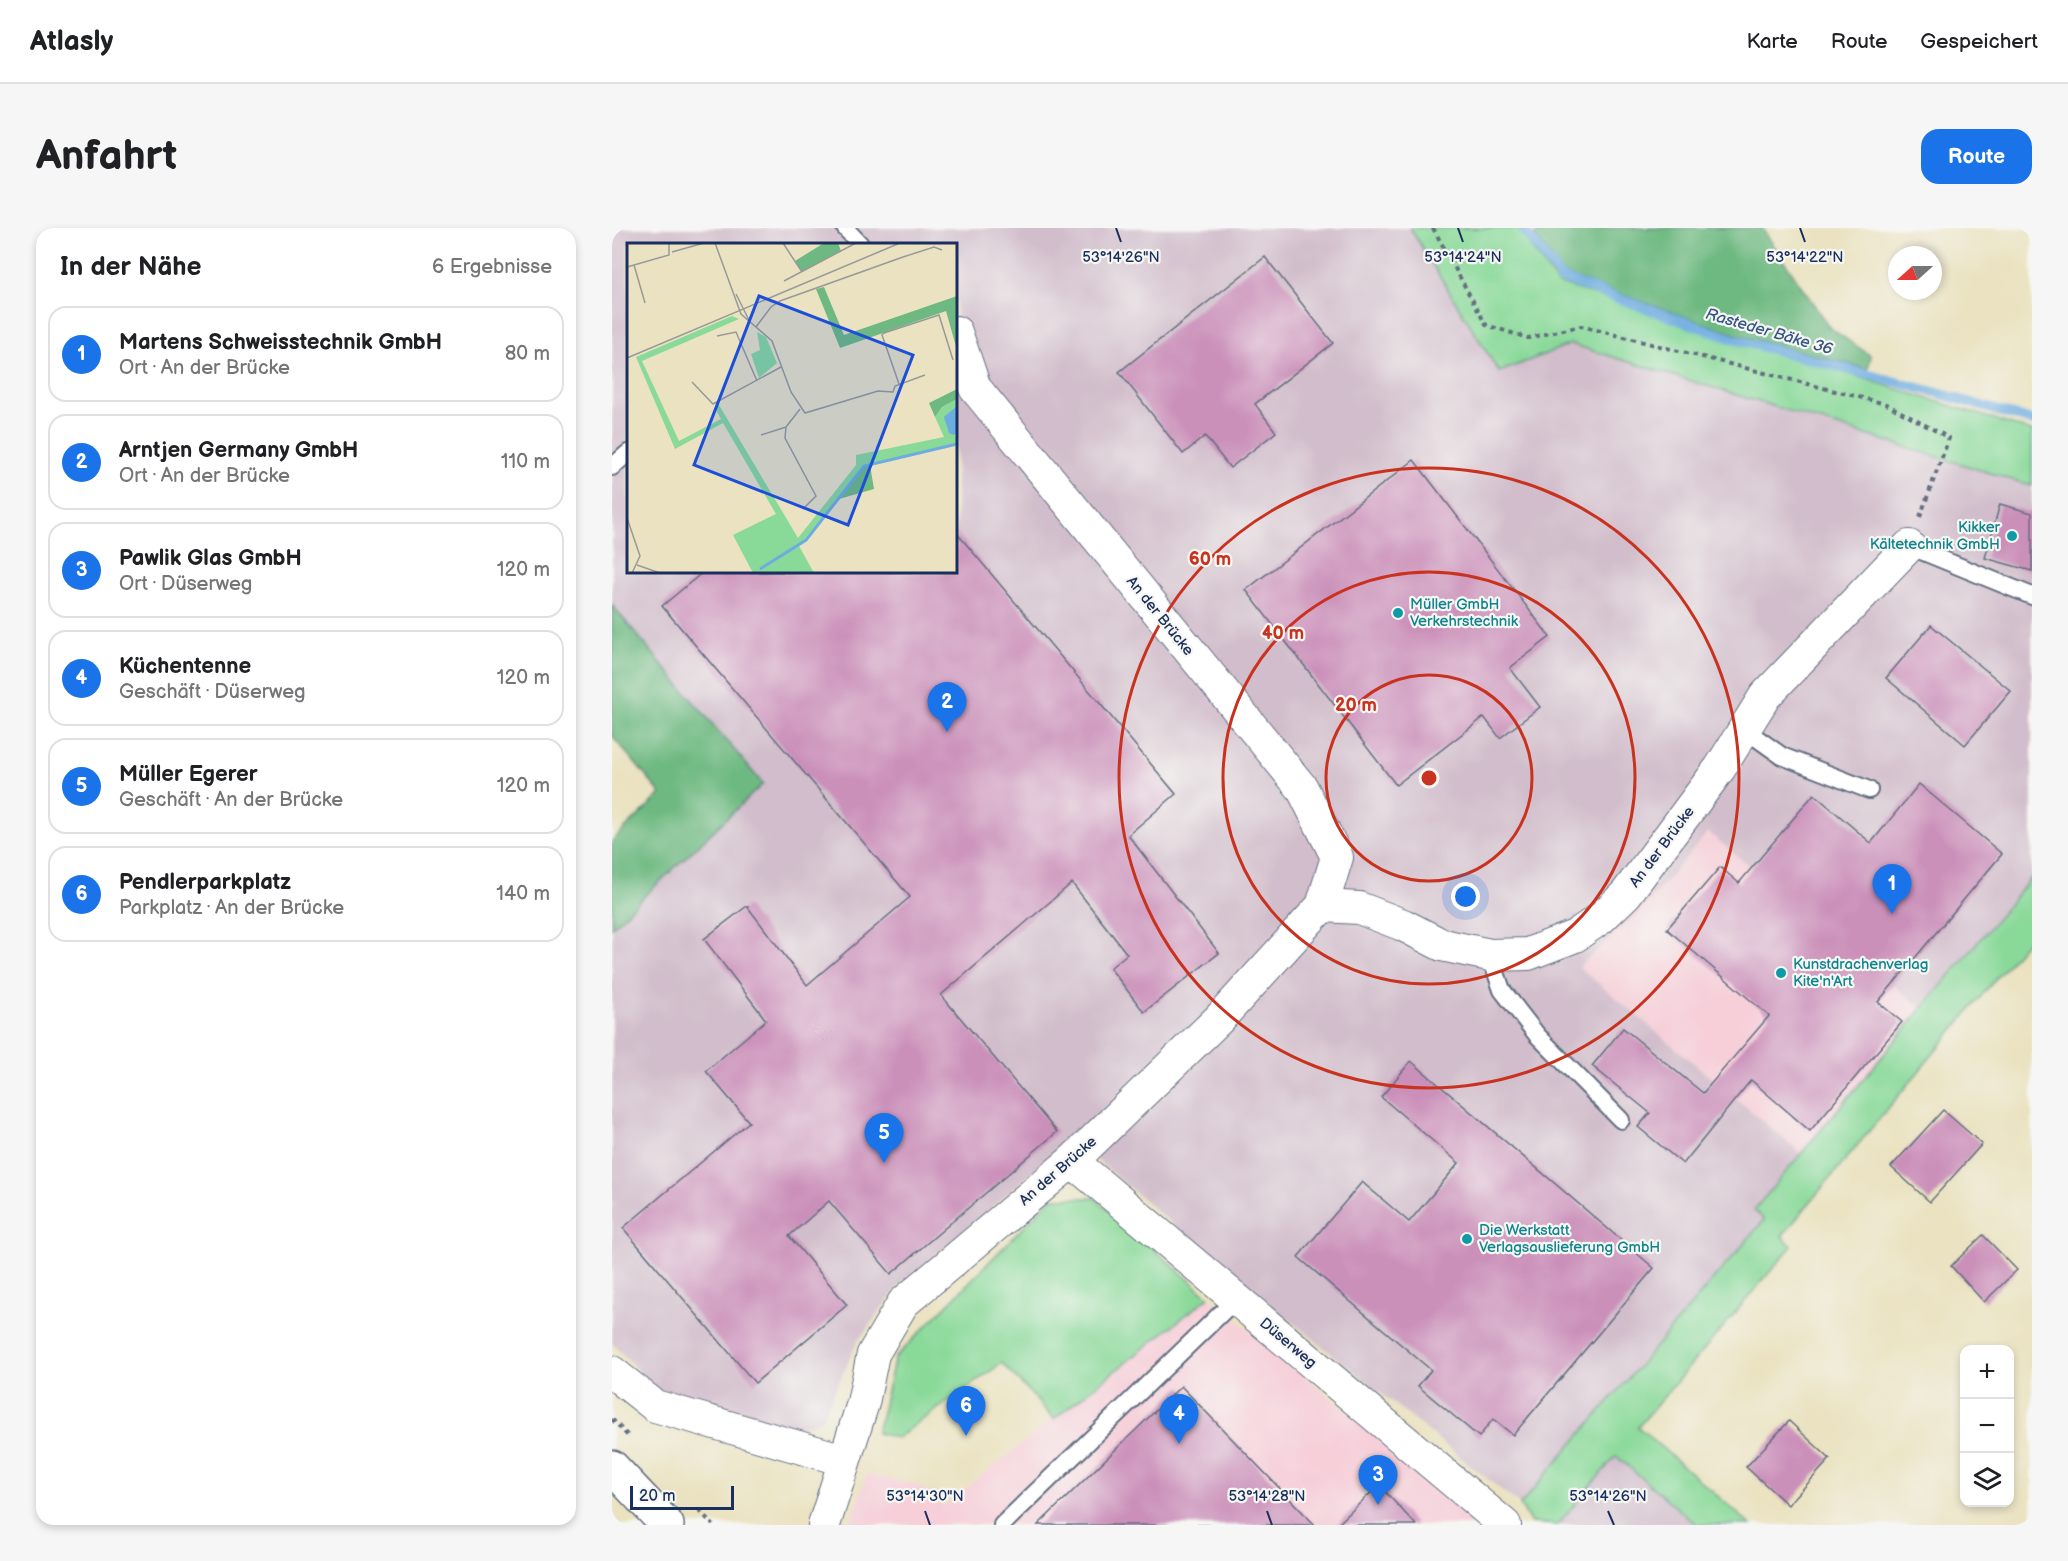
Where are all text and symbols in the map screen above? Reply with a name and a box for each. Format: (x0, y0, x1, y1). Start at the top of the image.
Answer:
text: Atlasly (30, 25, 113, 58)
text: Karte (1746, 29, 1798, 54)
text: Route (1831, 29, 1887, 54)
text: Gespeichert (1920, 29, 2038, 54)
button: Route (1921, 129, 2032, 184)
text: Anfahrt (36, 131, 177, 182)
inset map (627, 243, 957, 573)
north arrow (1888, 246, 1942, 300)
text: 53°14'26"N (1082, 248, 1160, 267)
text: 53°14'24"N (1424, 248, 1502, 267)
text: 53°14'22"N (1766, 248, 1844, 267)
text: In der Nähe (60, 252, 202, 283)
text: 6 Ergebnisse (432, 255, 552, 279)
water label: Rasteder Bäke 36 (1703, 305, 1835, 359)
text: Martens Schweisstechnik GmbH (119, 329, 442, 356)
text: 1 (77, 342, 86, 366)
text: 80 m (505, 342, 550, 366)
text: Ort · An der Brücke (119, 356, 290, 380)
text: Arntjen Germany GmbH (119, 437, 358, 464)
text: 2 (76, 450, 87, 474)
text: 110 m (501, 450, 550, 474)
text: Ort · An der Brücke (119, 464, 290, 488)
place label: Kikker Kältetechnik GmbH (1870, 518, 2001, 554)
marker: Kikker Kältetechnik GmbH (2005, 529, 2019, 543)
text: Pawlik Glas GmbH (119, 545, 302, 572)
text: 60 m (1189, 549, 1231, 570)
text: 3 (76, 558, 87, 582)
text: 120 m (497, 558, 550, 582)
text: Ort · Düserweg (119, 572, 252, 596)
street label: An der Brücke (1122, 572, 1198, 660)
place label: Müller GmbH Verkehrstechnik (1410, 595, 1519, 631)
marker: Müller GmbH Verkehrstechnik (1391, 606, 1405, 620)
text: 40 m (1262, 623, 1304, 644)
text: Küchentenne (119, 653, 251, 680)
text: 4 (76, 666, 87, 690)
text: 120 m (497, 666, 550, 690)
text: Geschäft · Düserweg (119, 680, 306, 704)
pin: 2 (928, 682, 966, 732)
text: 20 m (1335, 695, 1377, 716)
text: Müller Egerer (119, 761, 257, 788)
centre of rings (1419, 768, 1439, 788)
text: 5 (76, 774, 87, 798)
text: 120 m (497, 774, 550, 798)
text: Geschäft · An der Brücke (119, 788, 343, 812)
street label: An der Brücke (1625, 803, 1699, 891)
pin: 1 (1872, 864, 1912, 914)
text: Pendlerparkplatz (119, 869, 291, 896)
text: 6 (75, 882, 88, 906)
text: 140 m (496, 882, 550, 906)
your location (1451, 882, 1480, 911)
text: Parkplatz · An der Brücke (119, 896, 344, 920)
place label: Kunstdrachenverlag Kite'n'Art (1793, 955, 1928, 991)
marker: Kunstdrachenverlag Kite'n'Art (1774, 966, 1788, 980)
pin: 5 (864, 1114, 904, 1163)
street label: An der Brücke (1015, 1132, 1101, 1210)
place label: Die Werkstatt Verlagsauslieferung GmbH (1479, 1221, 1660, 1257)
marker: Die Werkstatt Verlagsauslieferung GmbH (1460, 1232, 1474, 1246)
street label: Düserweg (1256, 1314, 1320, 1372)
map controls (1960, 1345, 2014, 1507)
button: + (1960, 1345, 2014, 1399)
pin: 6 (946, 1386, 986, 1436)
pin: 4 (1160, 1394, 1198, 1444)
button: − (1960, 1399, 2014, 1453)
button: layers (1960, 1453, 2014, 1507)
pin: 3 (1358, 1456, 1398, 1505)
scale bar (630, 1483, 734, 1510)
text: 20 m (639, 1487, 675, 1506)
text: 53°14'30"N (886, 1487, 964, 1506)
text: 53°14'28"N (1228, 1487, 1306, 1506)
text: 53°14'26"N (1569, 1487, 1647, 1506)

